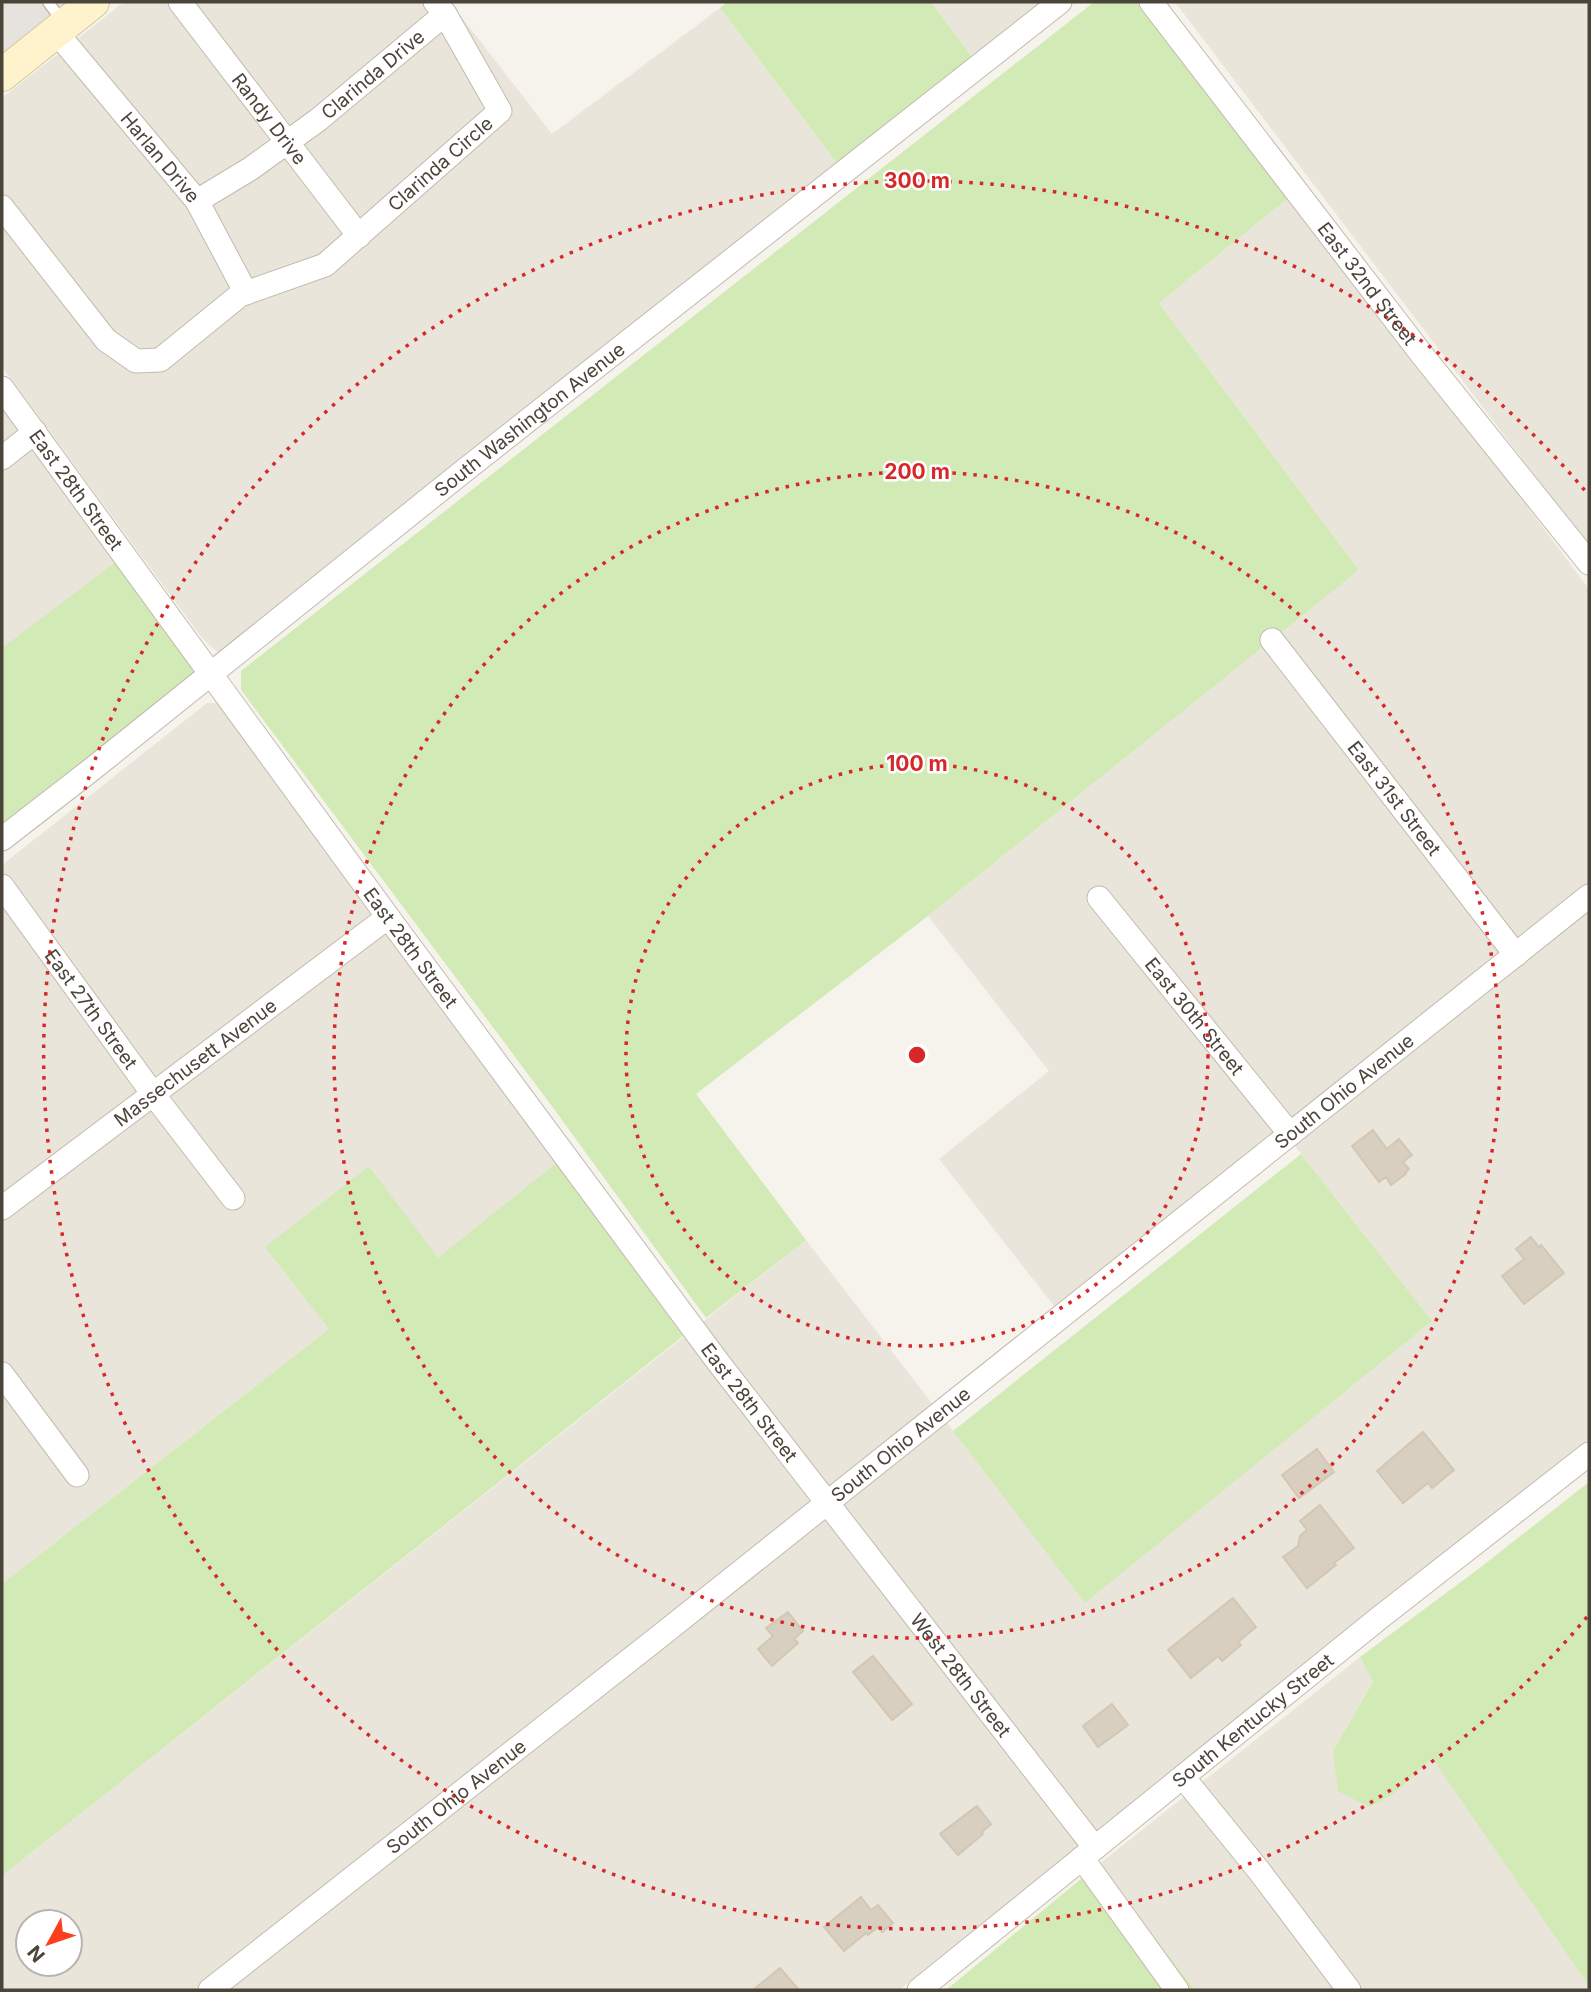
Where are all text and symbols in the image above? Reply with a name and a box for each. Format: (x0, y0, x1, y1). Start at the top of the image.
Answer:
street label: Clarinda Drive (316, 25, 429, 124)
street label: Randy Drive (227, 68, 312, 169)
street label: Harlan Drive (116, 107, 205, 207)
street label: Clarinda Circle (383, 111, 497, 216)
text: 300 m (884, 168, 950, 193)
street label: East 32nd Street (1313, 217, 1422, 350)
street label: South Washington Avenue (430, 337, 629, 501)
street label: East 28th Street (25, 425, 128, 555)
text: 200 m (884, 459, 950, 484)
street label: East 31st Street (1343, 736, 1446, 860)
text: 100 m (886, 751, 948, 776)
street label: East 28th Street (359, 883, 463, 1012)
street label: East 27th Street (40, 945, 142, 1073)
street label: East 30th Street (1140, 953, 1249, 1079)
street label: Massechusett Avenue (109, 994, 281, 1131)
street label: South Ohio Avenue (1270, 1029, 1418, 1154)
centre of rings (905, 1043, 929, 1067)
street label: East 28th Street (696, 1339, 802, 1466)
street label: South Ohio Avenue (826, 1382, 975, 1507)
street label: West 28th Street (906, 1609, 1016, 1741)
street label: South Kentucky Street (1167, 1648, 1338, 1792)
street label: South Ohio Avenue (381, 1734, 531, 1859)
north arrow (14, 1908, 84, 1978)
text: N (23, 1941, 50, 1967)

